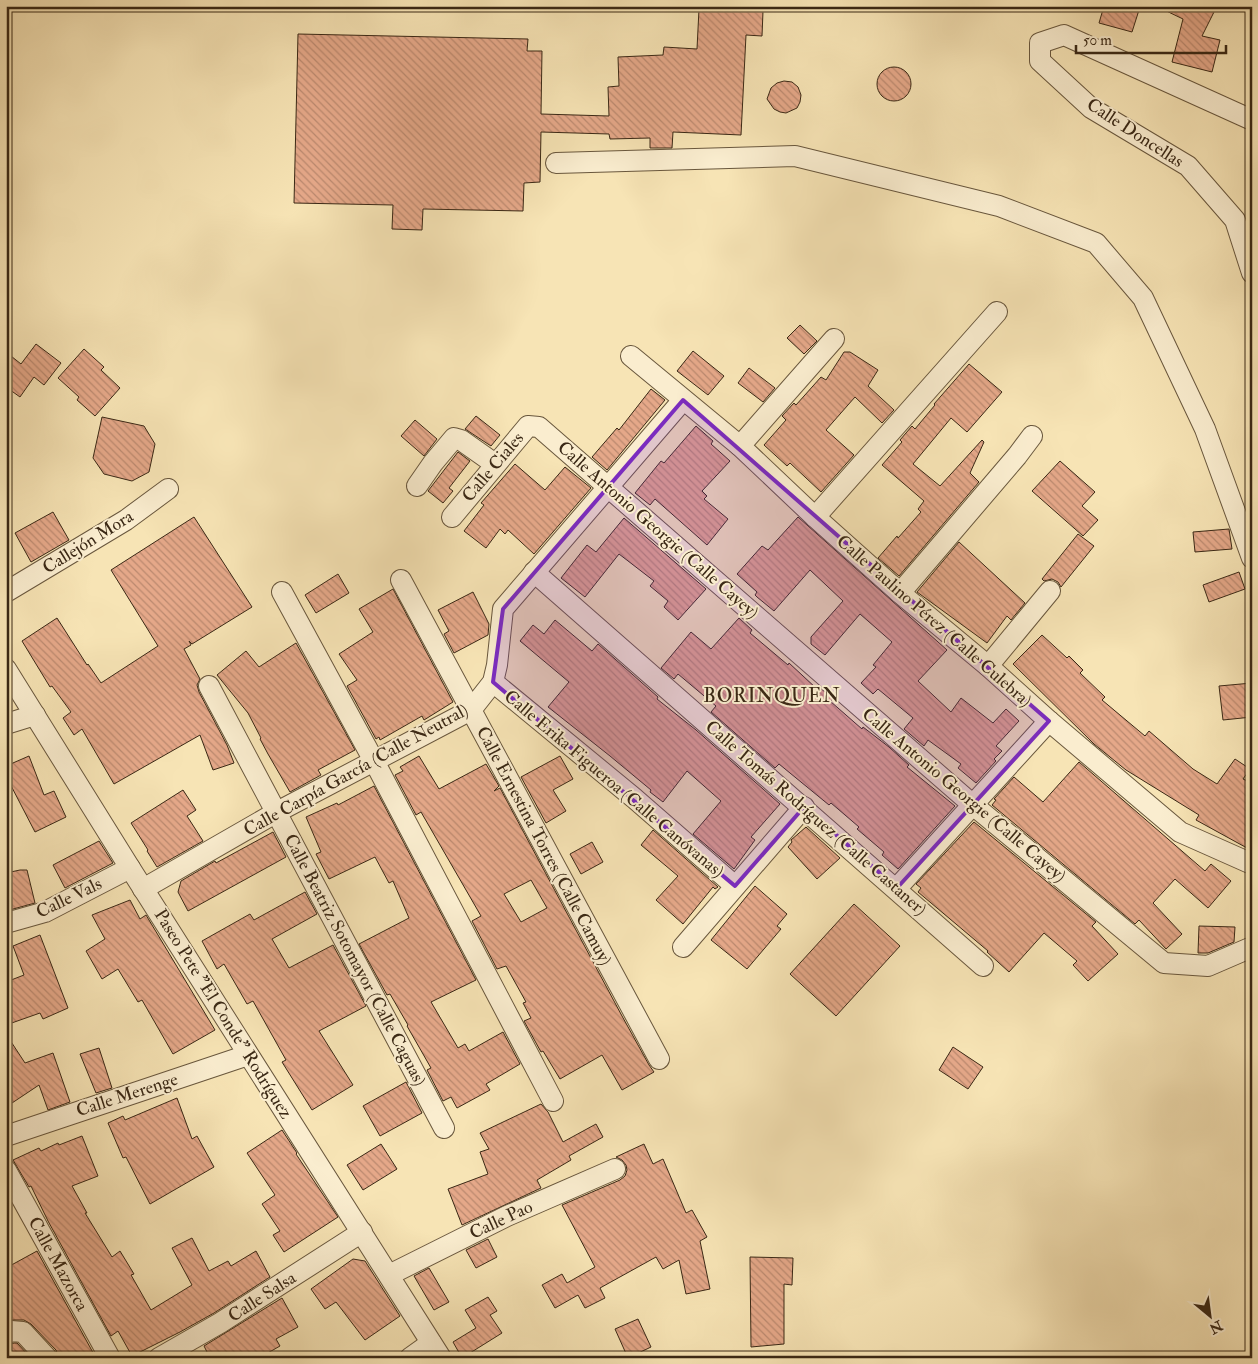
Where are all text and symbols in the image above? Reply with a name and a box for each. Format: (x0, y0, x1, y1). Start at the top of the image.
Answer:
scale bar (1076, 22, 1226, 54)
text: 50 m (1083, 31, 1112, 50)
street label: Calle Doncellas (1082, 93, 1188, 173)
street label: Calle Ciales (457, 427, 529, 507)
street label: Calle Antonio Georgie (Calle Cayey) (552, 436, 764, 624)
street label: Callejón Mora (38, 505, 138, 579)
street label: Calle Paulino Pérez (Calle Culebra) (832, 530, 1036, 712)
district label: BORINQUEN (703, 684, 841, 708)
street label: Calle Erika Figueroa (Calle Canóvanas) (499, 685, 729, 883)
street label: Calle Carpía García (Calle Neutral) (240, 699, 472, 841)
street label: Calle Antonio Georgie (Calle Cayey) (857, 703, 1071, 887)
street label: Calle Tomás Rodríguez (Calle Castaner) (700, 715, 932, 921)
street label: Calle Ernestina Torres (Calle Camuy) (471, 722, 617, 970)
street label: Calle Beatriz Sotomayor (Calle Caguas) (279, 830, 431, 1090)
street label: Calle Vals (32, 872, 106, 924)
street label: Paseo Pete "El Conde" Rodríguez (149, 905, 297, 1123)
street label: Calle Merenge (73, 1068, 181, 1122)
street label: Calle Pao (466, 1195, 537, 1245)
street label: Calle Mazorca (23, 1213, 94, 1316)
street label: Calle Salsa (224, 1266, 301, 1327)
north arrow (1186, 1292, 1236, 1342)
text: N (1206, 1316, 1227, 1338)

